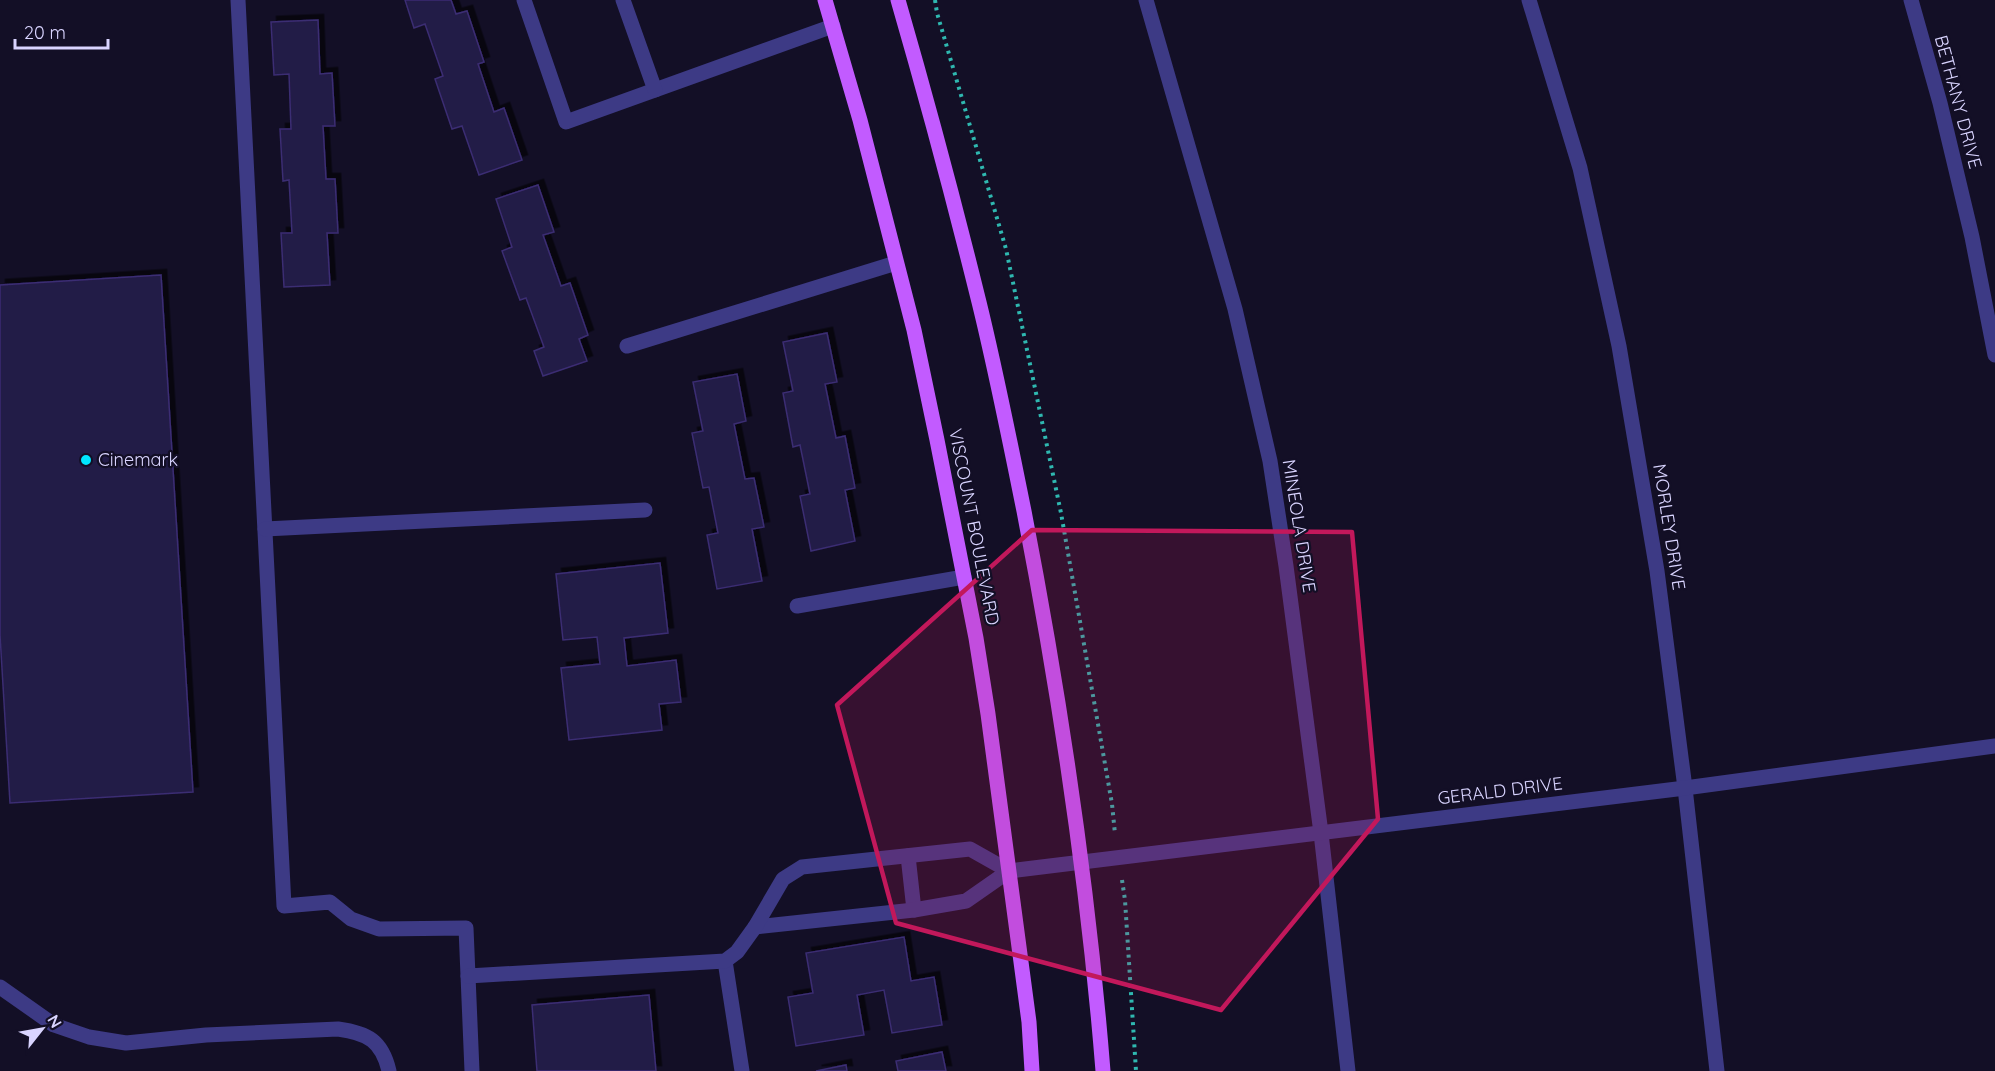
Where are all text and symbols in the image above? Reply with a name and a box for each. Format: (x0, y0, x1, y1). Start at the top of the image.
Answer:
scale bar (15, 12, 108, 50)
text: 20 m (24, 21, 66, 44)
street label: BETHANY DRIVE (1930, 33, 1987, 171)
street label: VISCOUNT BOULEVARD (944, 427, 1005, 627)
place label: Cinemark (98, 448, 178, 471)
marker: Cinemark (79, 453, 93, 467)
street label: MINEOLA DRIVE (1278, 458, 1321, 594)
street label: MORLEY DRIVE (1648, 462, 1691, 592)
street label: GERALD DRIVE (1436, 771, 1564, 810)
north arrow (12, 999, 72, 1059)
text: N (43, 1011, 66, 1031)

